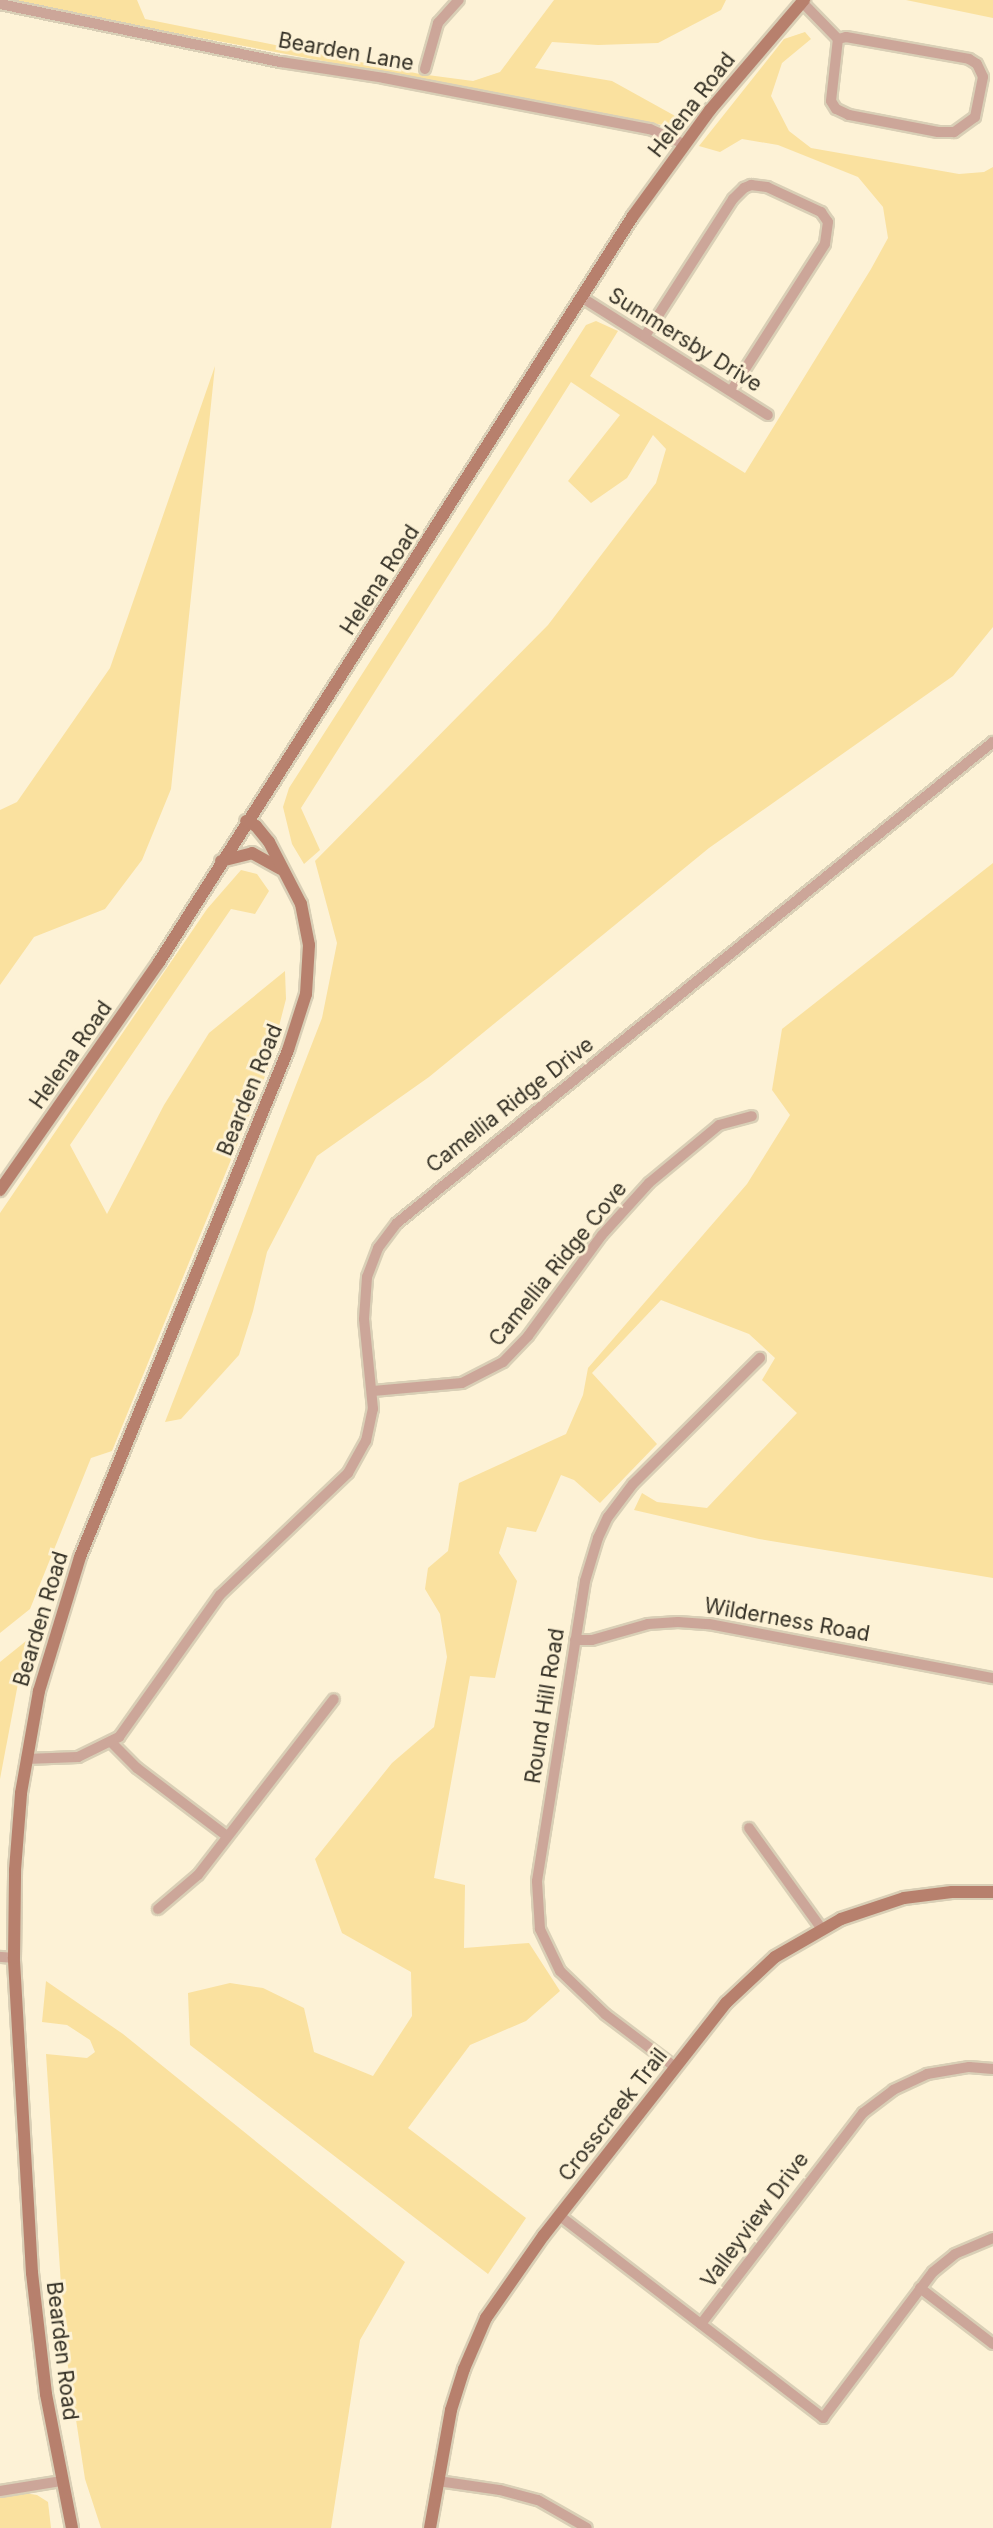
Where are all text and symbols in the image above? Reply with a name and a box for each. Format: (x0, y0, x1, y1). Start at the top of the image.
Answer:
street label: Bearden Lane (276, 28, 416, 76)
street label: Helena Road (643, 48, 741, 162)
street label: Summersby Drive (604, 283, 766, 397)
street label: Helena Road (335, 520, 425, 640)
street label: Helena Road (25, 996, 117, 1114)
street label: Bearden Road (212, 1021, 288, 1159)
street label: Camellia Ridge Drive (421, 1032, 599, 1178)
street label: Camellia Ridge Cove (484, 1177, 632, 1351)
street label: Bearden Road (9, 1549, 73, 1689)
street label: Wilderness Road (702, 1593, 872, 1647)
street label: Round Hill Road (520, 1627, 570, 1785)
street label: Crosscreek Trail (553, 2044, 673, 2186)
street label: Valleyview Drive (696, 2147, 814, 2293)
street label: Bearden Road (41, 2280, 83, 2422)

